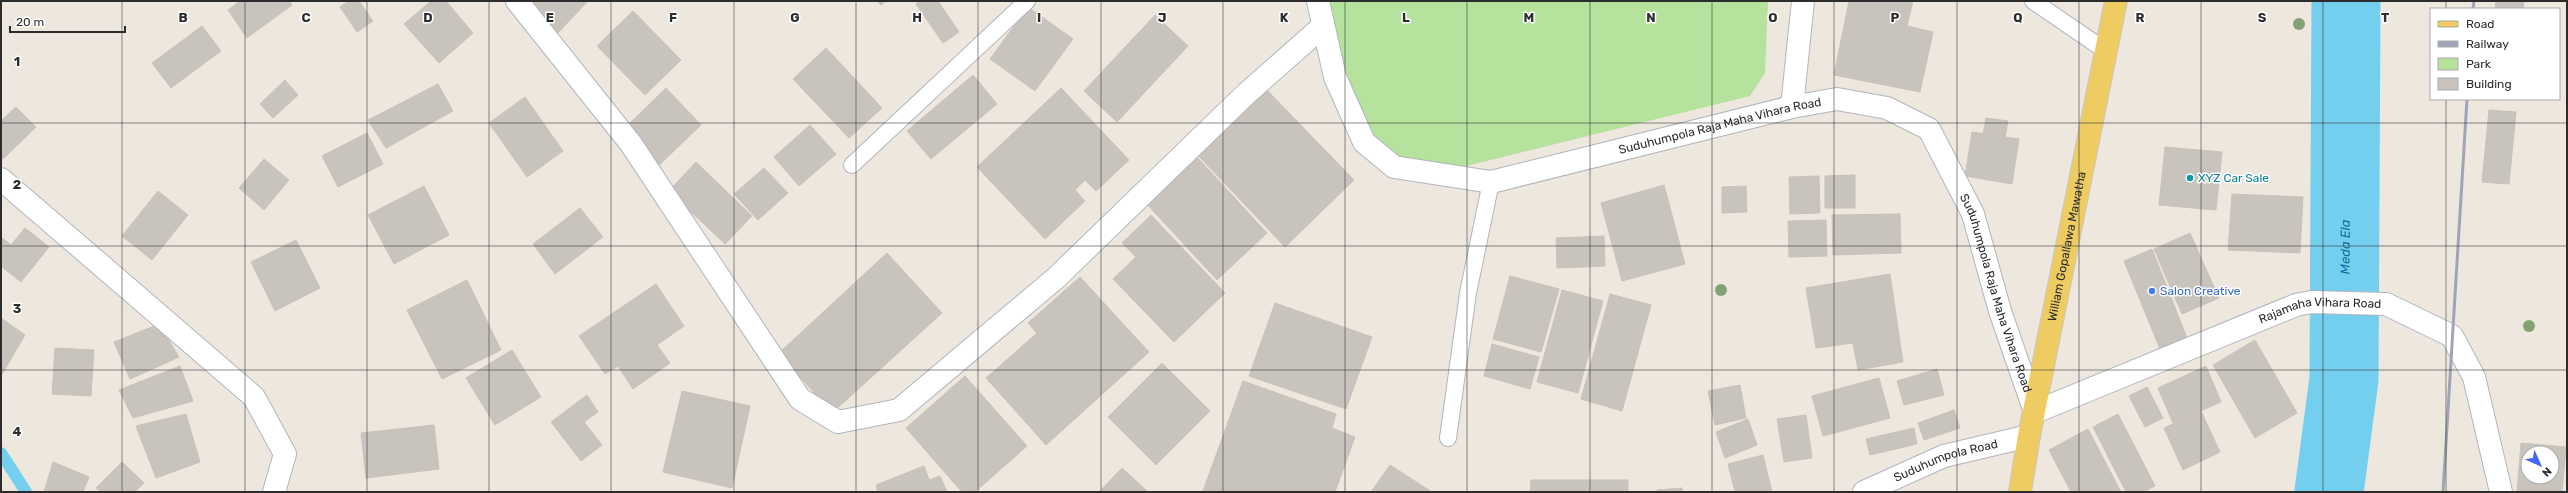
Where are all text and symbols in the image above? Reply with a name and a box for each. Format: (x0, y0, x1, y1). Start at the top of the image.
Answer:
scale bar (10, 8, 125, 34)
legend (2430, 8, 2560, 100)
text: B (178, 10, 188, 25)
text: C (301, 10, 311, 25)
text: D (423, 10, 433, 25)
text: E (546, 10, 554, 25)
text: F (669, 10, 677, 25)
text: G (790, 10, 800, 25)
text: H (912, 10, 922, 25)
text: I (1037, 10, 1041, 25)
text: J (1158, 10, 1166, 25)
text: K (1280, 10, 1289, 25)
text: L (1402, 10, 1410, 25)
text: M (1524, 10, 1534, 25)
text: N (1646, 10, 1656, 25)
text: O (1768, 10, 1778, 25)
text: P (1891, 10, 1900, 25)
text: Q (2013, 10, 2023, 25)
text: R (2136, 10, 2145, 25)
text: S (2258, 10, 2267, 25)
text: T (2381, 10, 2389, 25)
text: 20 m (16, 15, 44, 29)
text: Road (2466, 17, 2494, 31)
text: Railway (2466, 37, 2509, 51)
text: 1 (14, 54, 20, 69)
text: Park (2466, 57, 2492, 71)
text: Building (2466, 77, 2512, 91)
street label: Suduhumpola Raja Maha Vihara Road (1617, 95, 1822, 157)
street label: William Gopallawa Mawatha (2045, 170, 2089, 323)
place label: XYZ Car Sale (2198, 171, 2269, 185)
marker: XYZ Car Sale (2185, 173, 2195, 183)
text: 2 (13, 177, 21, 192)
street label: Suduhumpola Raja Maha Vihara Road (1957, 192, 2035, 394)
water label: Meda Ela (2337, 219, 2352, 275)
place label: Salon Creative (2160, 284, 2241, 298)
marker: Salon Creative (2147, 286, 2157, 296)
street label: Rajamaha Vihara Road (2257, 295, 2381, 327)
text: 3 (13, 301, 22, 316)
text: 4 (13, 424, 22, 439)
street label: Suduhumpola Road (1892, 437, 1999, 485)
north arrow (2520, 445, 2560, 485)
text: N (2539, 464, 2554, 479)

